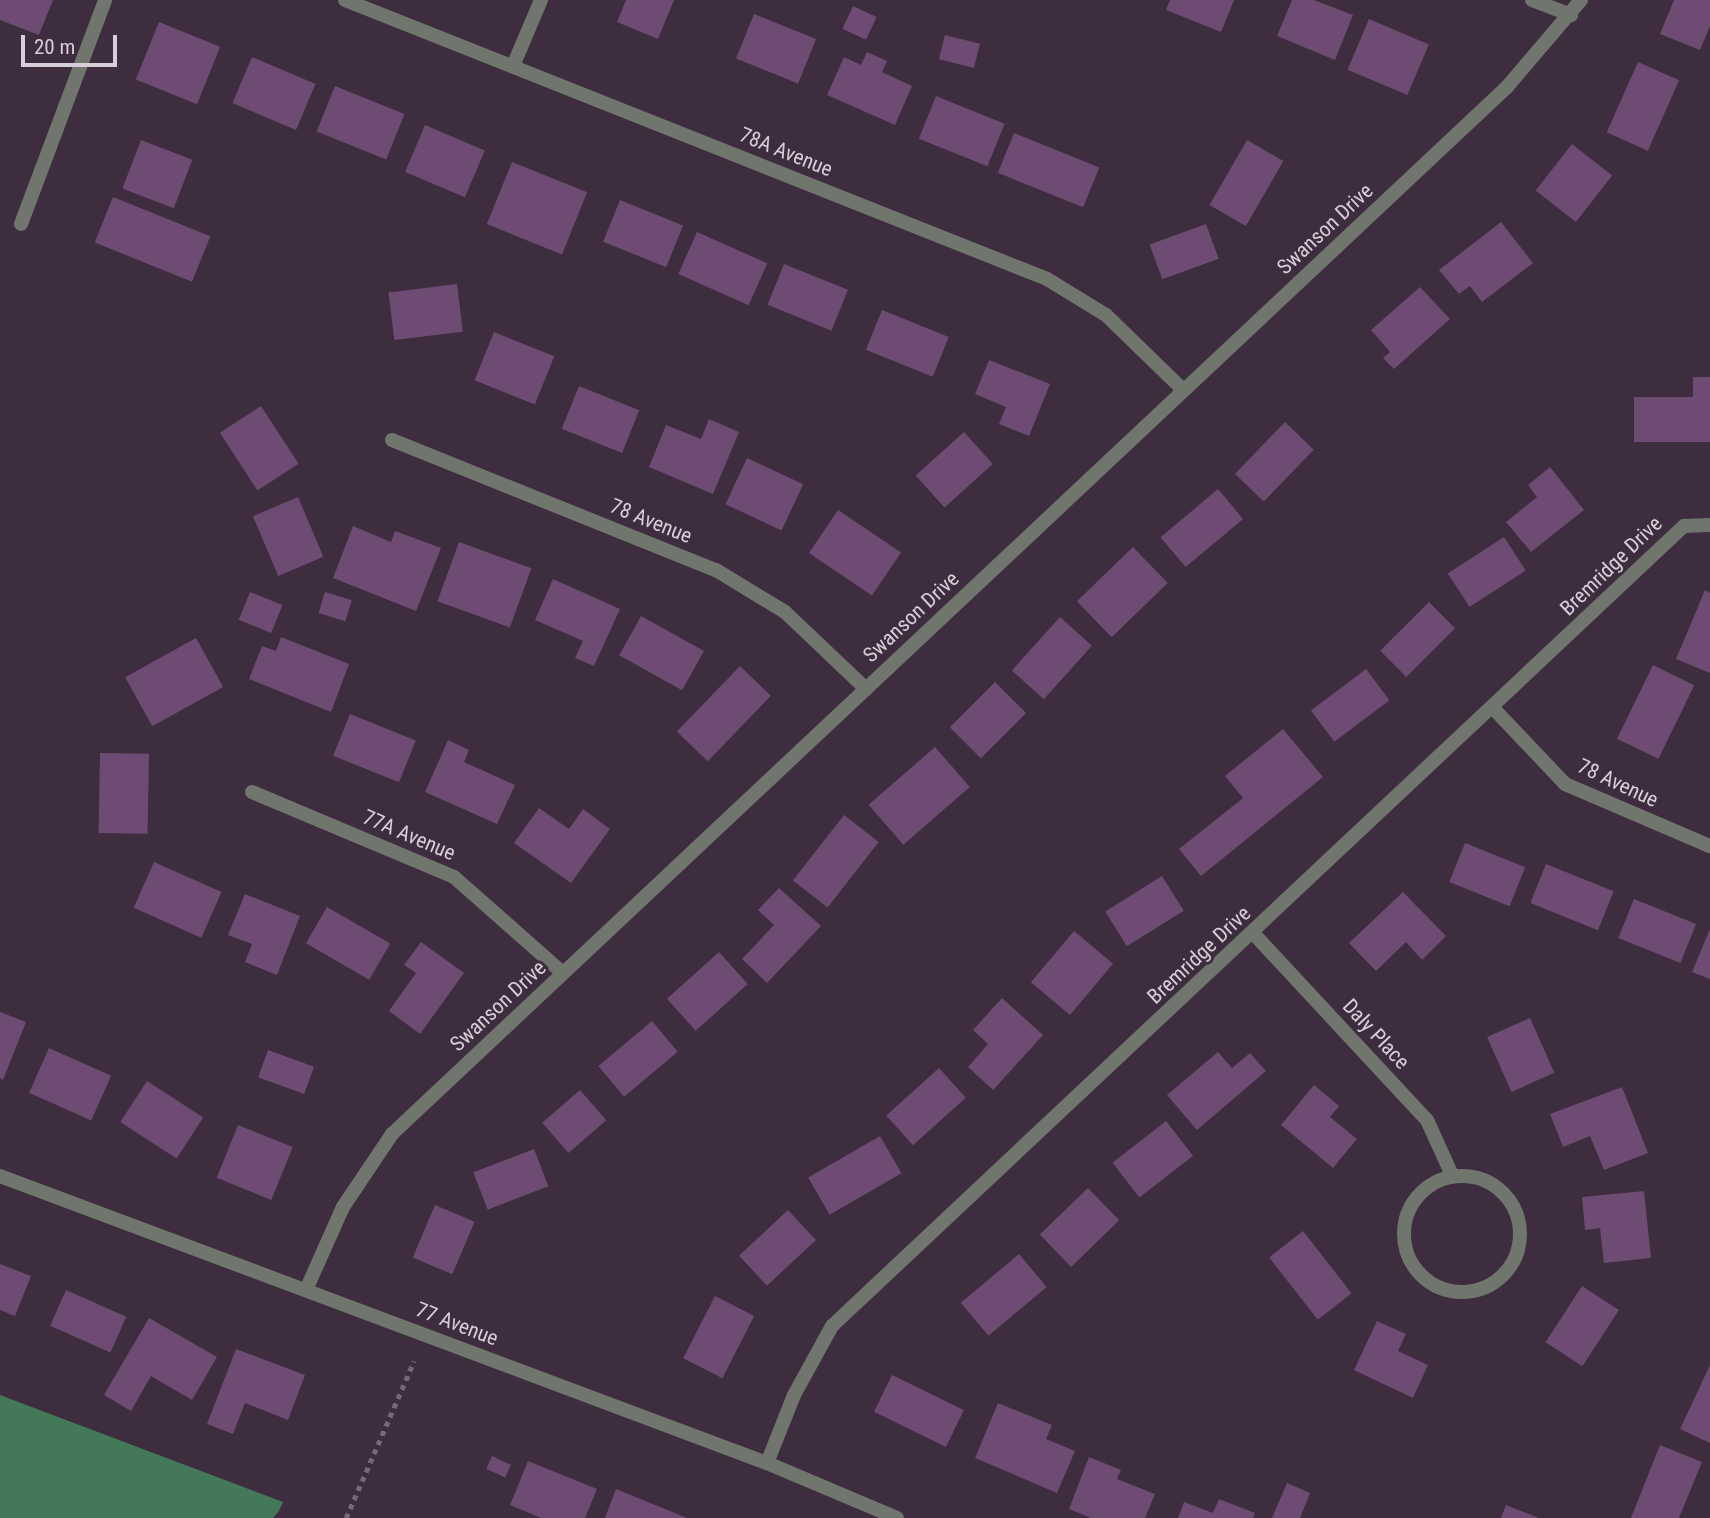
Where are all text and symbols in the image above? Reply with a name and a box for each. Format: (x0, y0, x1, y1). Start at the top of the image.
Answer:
scale bar (24, 21, 121, 65)
text: 20 m (34, 35, 75, 59)
street label: 78A Avenue (736, 122, 836, 182)
street label: Swanson Drive (1272, 178, 1378, 280)
street label: 78 Avenue (606, 493, 696, 549)
street label: Bremridge Drive (1555, 511, 1667, 621)
street label: Swanson Drive (858, 566, 964, 668)
street label: 78 Avenue (1574, 753, 1662, 813)
street label: 77A Avenue (359, 804, 459, 866)
street label: Bremridge Drive (1142, 901, 1256, 1009)
street label: Swanson Drive (445, 955, 551, 1057)
street label: Daly Place (1337, 994, 1415, 1074)
street label: 77 Avenue (412, 1297, 502, 1351)

